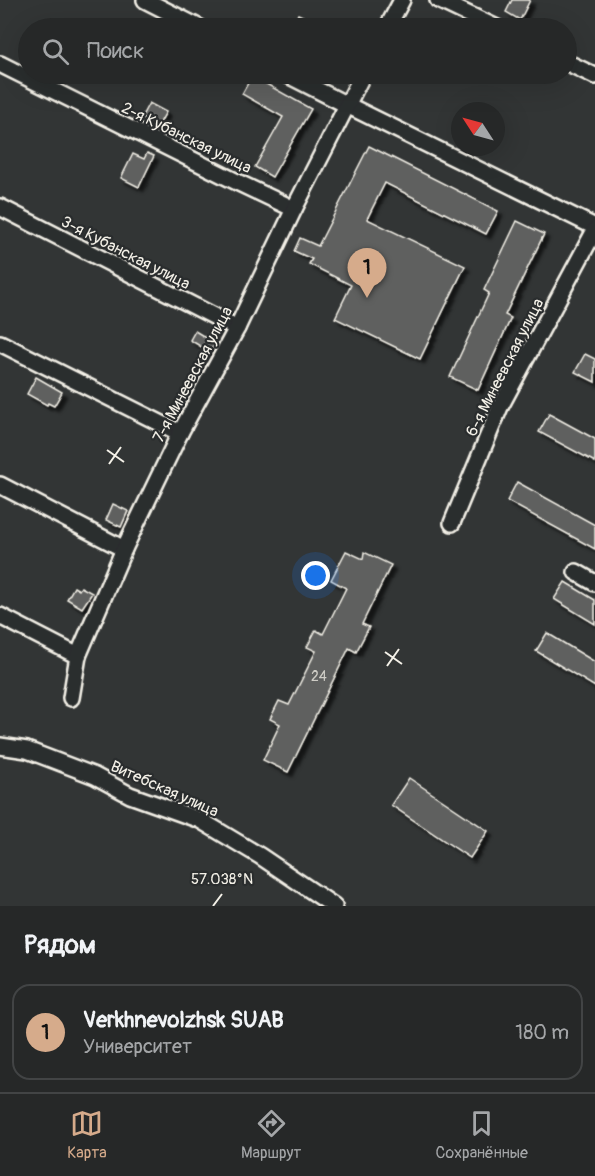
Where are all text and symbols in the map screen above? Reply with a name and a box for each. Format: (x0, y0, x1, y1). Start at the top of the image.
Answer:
search box (18, 18, 577, 84)
icon: search (39, 35, 72, 68)
text: Поиск (87, 37, 144, 65)
street label: 2-я Кубанская улица (118, 98, 255, 178)
north arrow (451, 102, 505, 156)
street label: 3-я Кубанская улица (58, 212, 193, 294)
pin: 1 (348, 248, 386, 298)
street label: 6-я Минеевская улица (461, 295, 548, 440)
street label: 7-я Минеевская улица (149, 303, 237, 446)
your location (301, 561, 330, 590)
house number: 24 (311, 668, 327, 685)
street label: Витебская улица (108, 756, 222, 822)
text: 57.038°N (191, 870, 253, 889)
text: Рядом (24, 929, 96, 961)
text: Verkhnevolzhsk SUAB (83, 1006, 284, 1034)
text: 1 (42, 1020, 49, 1045)
text: 180 m (515, 1020, 569, 1045)
text: Университет (83, 1034, 192, 1059)
tab: Карта (67, 1107, 107, 1163)
tab: Маршрут (241, 1107, 301, 1163)
tab: Сохранённые (436, 1107, 528, 1163)

